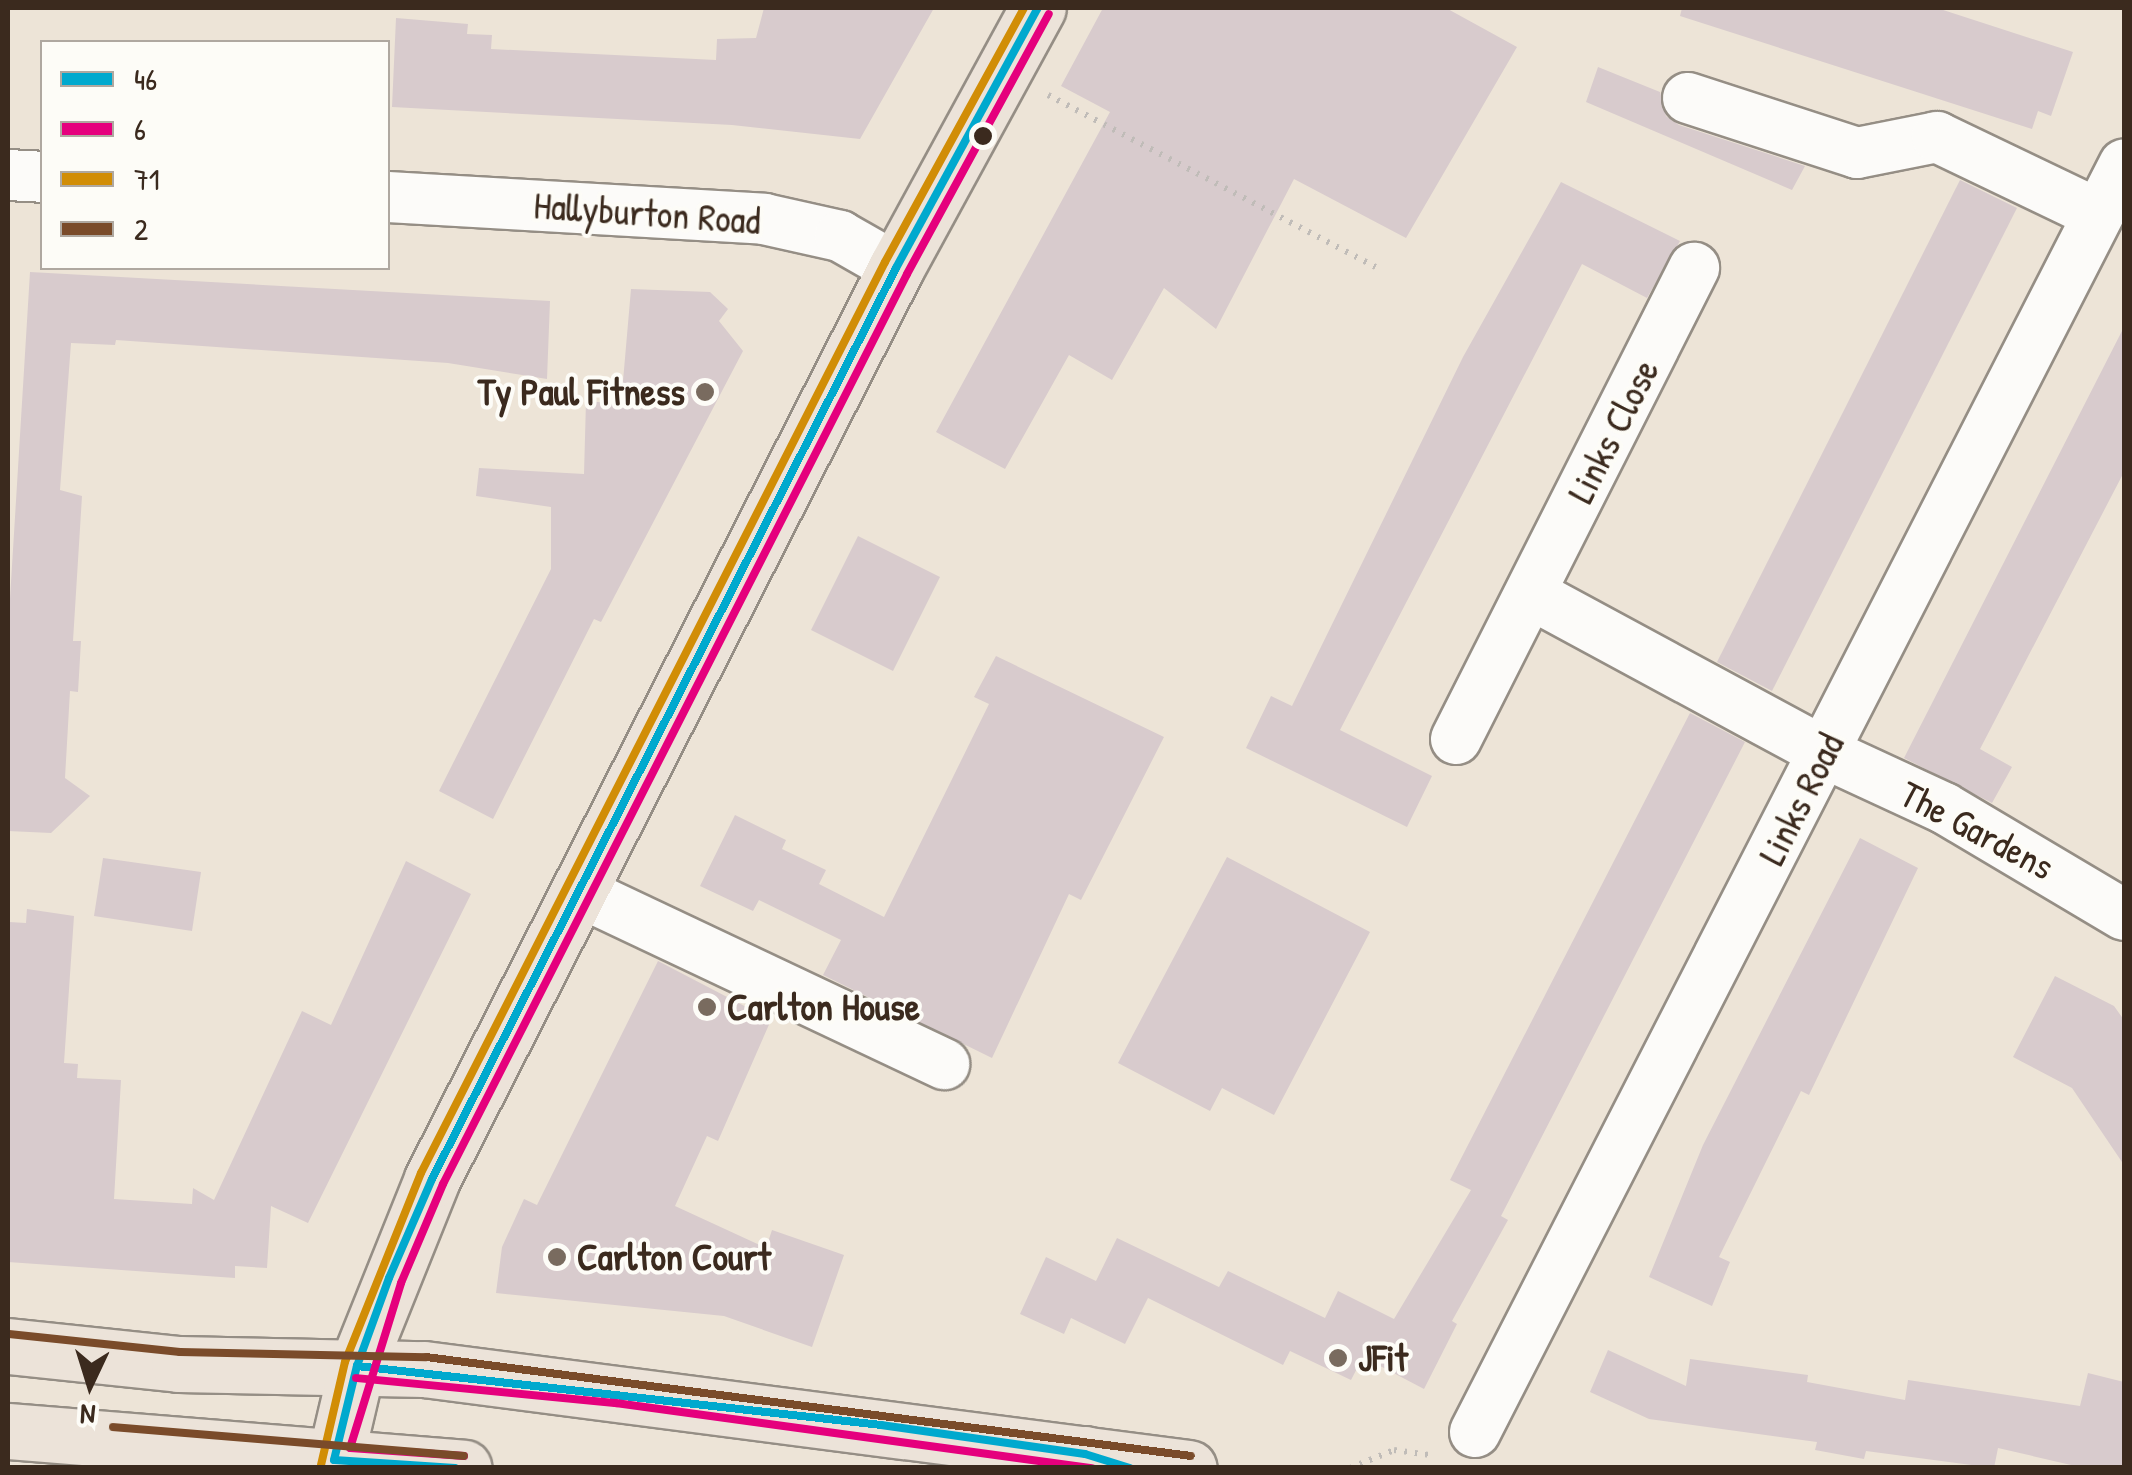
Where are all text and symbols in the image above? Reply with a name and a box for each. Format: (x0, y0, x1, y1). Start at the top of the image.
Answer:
legend (40, 40, 390, 270)
text: 46 (134, 59, 157, 99)
text: 6 (134, 109, 146, 149)
unlabelled marker (973, 126, 993, 146)
text: 71 (134, 159, 160, 199)
street label: Hallyburton Road (532, 182, 762, 244)
text: 2 (134, 209, 148, 249)
street label: Links Close (1558, 352, 1668, 510)
place label: Ty Paul Fitness (478, 369, 685, 415)
marker: Ty Paul Fitness (694, 381, 716, 403)
street label: Links Road (1749, 726, 1853, 872)
street label: The Gardens (1893, 771, 2061, 889)
place label: Carlton House (727, 984, 920, 1030)
marker: Carlton House (696, 996, 718, 1018)
place label: Carlton Court (577, 1234, 771, 1280)
marker: Carlton Court (546, 1246, 568, 1268)
north arrow (40, 1335, 140, 1435)
place label: JFit (1358, 1335, 1408, 1381)
marker: JFit (1327, 1347, 1349, 1369)
text: N (79, 1395, 97, 1434)

